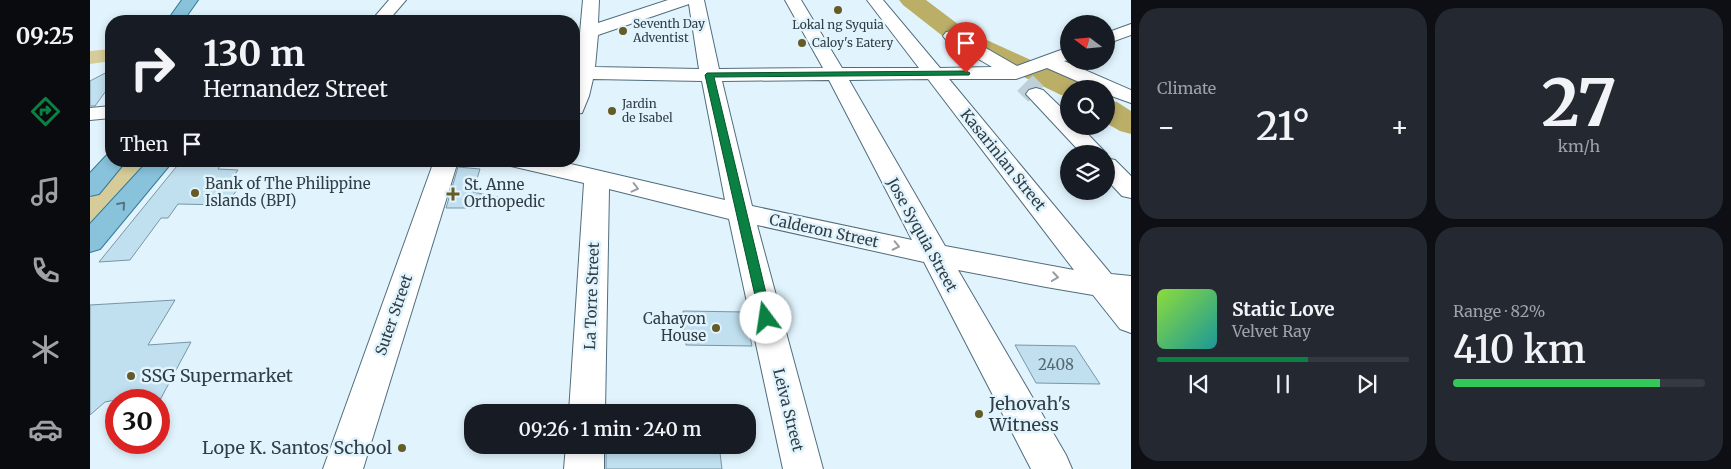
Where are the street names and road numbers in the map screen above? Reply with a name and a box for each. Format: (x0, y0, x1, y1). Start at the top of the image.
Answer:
street label: Kasarinlan Street (957, 105, 1050, 214)
street label: Jose Syquia Street (883, 174, 962, 295)
street label: Calderon Street (768, 210, 881, 251)
street label: La Torre Street (580, 242, 603, 350)
street label: Suter Street (371, 272, 416, 358)
street label: Leiva Street (769, 366, 808, 453)

